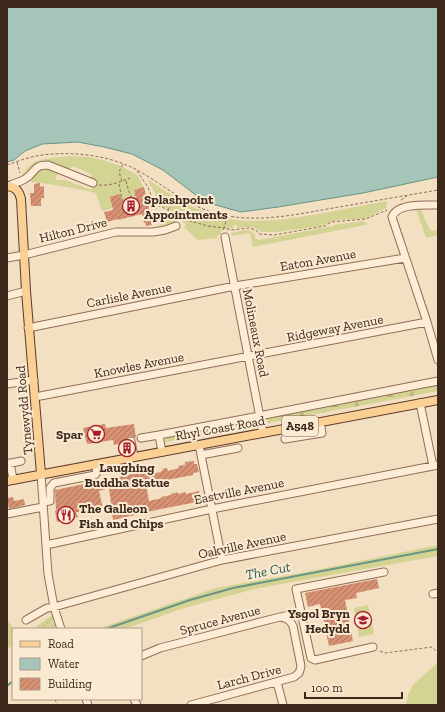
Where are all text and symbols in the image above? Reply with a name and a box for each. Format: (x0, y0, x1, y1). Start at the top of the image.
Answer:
place label: Splashpoint Appointments (144, 192, 228, 222)
building icon: Splashpoint Appointments (121, 196, 141, 216)
street label: Hilton Drive (38, 214, 108, 246)
street label: Eaton Avenue (279, 246, 357, 274)
street label: Carlisle Avenue (85, 279, 173, 311)
street label: Molineaux Road (240, 288, 272, 378)
street label: Ridgeway Avenue (285, 311, 385, 345)
street label: Knowles Avenue (93, 349, 185, 381)
street label: Tynewydd Road (13, 365, 35, 455)
street label: Rhyl Coast Road (174, 413, 266, 443)
road number: A548 (282, 416, 318, 436)
supermarket icon: Spar (86, 424, 106, 444)
place label: Spar (56, 427, 83, 442)
building icon: Laughing Buddha Statue (117, 438, 137, 458)
place label: Laughing Buddha Statue (84, 460, 170, 490)
street label: Eastville Avenue (193, 475, 285, 507)
place label: The Galleon Fish and Chips (79, 501, 164, 531)
restaurant icon: The Galleon Fish and Chips (56, 505, 76, 525)
street label: Oakville Avenue (197, 528, 287, 562)
water label: The Cut (244, 558, 292, 584)
street label: Spruce Avenue (178, 602, 262, 638)
place label: Ysgol Bryn Hedydd (288, 606, 351, 636)
school or university icon: Ysgol Bryn Hedydd (353, 610, 373, 630)
legend (12, 628, 142, 700)
text: Road (48, 637, 74, 651)
text: Water (48, 657, 80, 671)
street label: Larch Drive (215, 661, 283, 693)
scale bar (305, 674, 402, 700)
text: Building (48, 677, 92, 691)
text: 100 m (311, 681, 343, 695)

